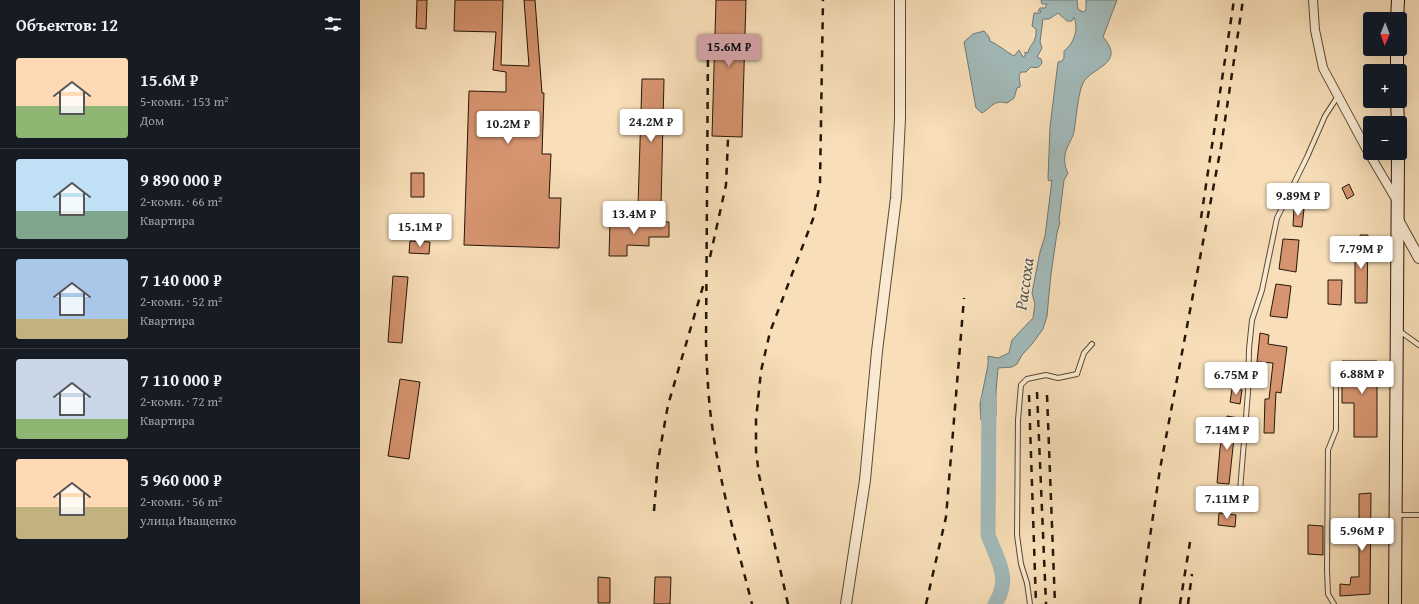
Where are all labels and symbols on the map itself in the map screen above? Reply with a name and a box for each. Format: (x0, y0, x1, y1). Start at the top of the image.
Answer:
north arrow (1363, 12, 1407, 56)
pin: 15.6M ₽ (692, 34, 766, 68)
pin: 24.2M ₽ (614, 109, 688, 143)
pin: 10.2M ₽ (471, 111, 545, 145)
pin: 9.89M ₽ (1261, 183, 1335, 217)
pin: 13.4M ₽ (597, 201, 671, 235)
pin: 15.1M ₽ (383, 214, 457, 248)
pin: 7.79M ₽ (1324, 236, 1398, 270)
water label: Рассоха (1007, 256, 1040, 313)
pin: 6.88M ₽ (1325, 361, 1399, 395)
pin: 6.75M ₽ (1199, 362, 1273, 396)
pin: 7.14M ₽ (1190, 417, 1264, 451)
pin: 7.11M ₽ (1190, 486, 1264, 520)
pin: 5.96M ₽ (1325, 518, 1399, 552)

